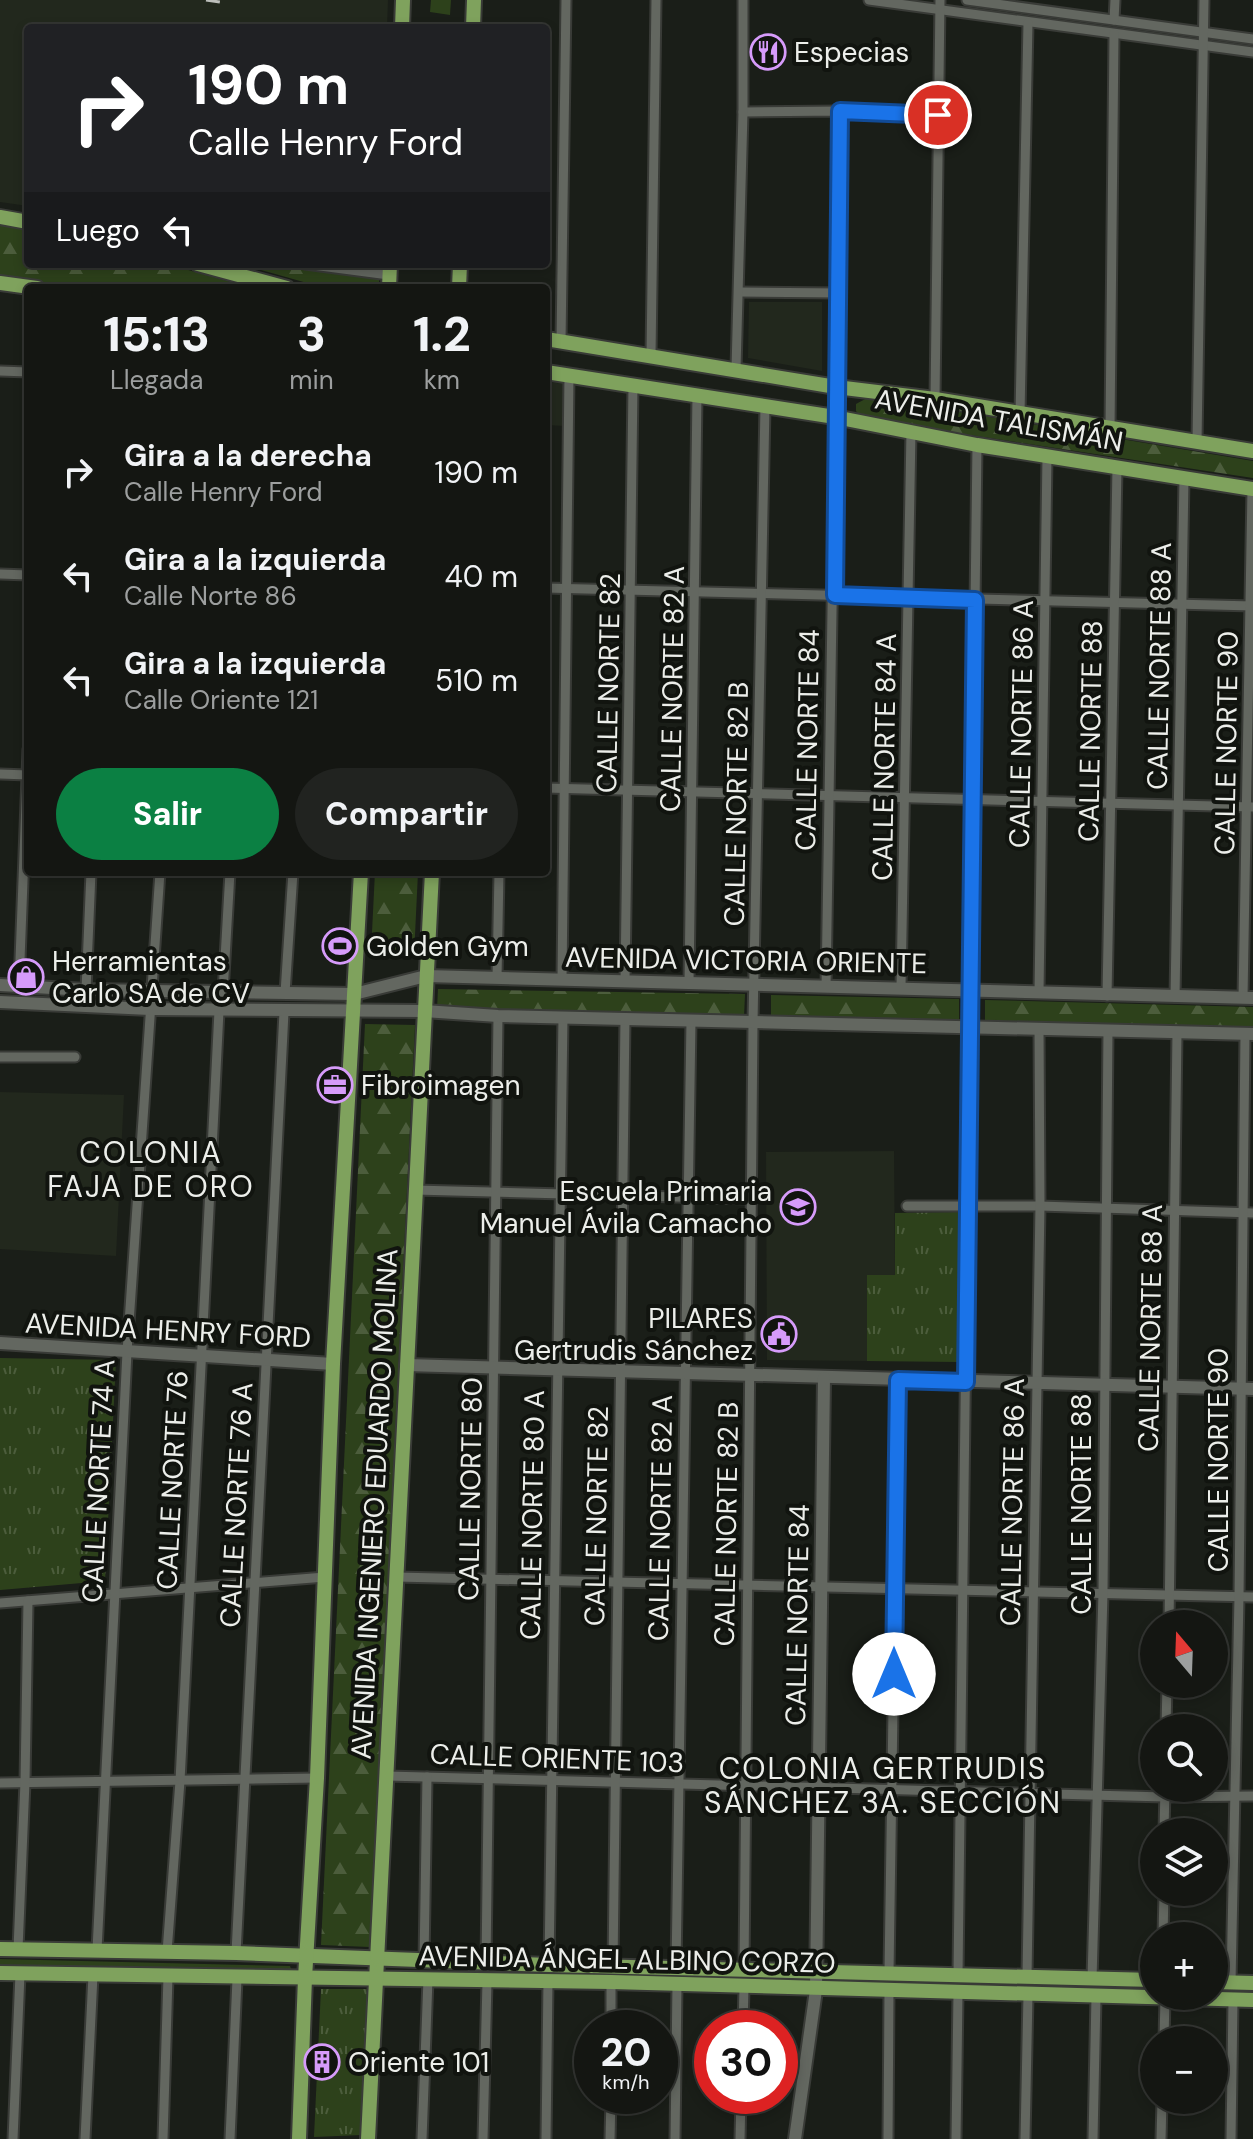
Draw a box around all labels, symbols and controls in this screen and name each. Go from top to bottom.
restaurant icon: Especias [749,33,787,71]
place label: Especias [794,34,909,71]
text: 190 m [188,48,349,121]
icon: right [56,56,160,160]
pin [904,81,972,149]
icon: arrive [916,93,960,137]
text: Calle Henry Ford [188,119,463,166]
icon: left [156,208,200,252]
text: Luego [56,211,140,250]
text: 15:13 [103,303,210,366]
text: 3 [297,303,326,366]
text: 1.2 [413,303,471,366]
text: Llegada [110,363,203,397]
text: min [289,363,334,397]
text: km [424,363,460,397]
street label: AVENIDA TALISMÁN [872,380,1126,461]
text: Gira a la derecha [124,436,372,475]
icon: right [56,450,100,494]
text: 190 m [435,453,518,492]
text: Calle Henry Ford [124,475,323,509]
text: Gira a la izquierda [124,540,386,579]
street label: CALLE NORTE 88 A [1139,542,1180,790]
icon: left [56,554,100,598]
text: 40 m [445,557,518,596]
street label: CALLE NORTE 82 A [652,566,693,812]
street label: CALLE NORTE 82 [588,573,629,793]
text: Calle Norte 86 [124,579,297,613]
street label: CALLE NORTE 86 A [1001,600,1042,848]
street label: CALLE NORTE 88 [1070,620,1111,842]
street label: CALLE NORTE 84 [787,629,828,851]
street label: CALLE NORTE 90 [1206,631,1247,855]
street label: CALLE NORTE 84 A [864,633,905,881]
text: Gira a la izquierda [124,644,386,683]
icon: left [56,658,100,702]
text: 510 m [435,661,518,700]
street label: CALLE NORTE 82 B [716,681,757,927]
text: Calle Oriente 121 [124,683,318,717]
button: Salir [56,768,279,860]
button: Compartir [295,768,518,860]
sports icon: Golden Gym [321,927,359,965]
place label: Golden Gym [366,928,529,965]
street label: AVENIDA VICTORIA ORIENTE [565,939,927,982]
place label: Herramientas Carlo SA de CV [52,943,250,1012]
shop icon: Herramientas Carlo SA de CV [7,958,45,996]
office icon: Fibroimagen [316,1066,354,1104]
place label: Fibroimagen [361,1067,521,1104]
district label: COLONIA FAJA DE ORO [47,1133,255,1206]
place label: Escuela Primaria Manuel Ávila Camacho [480,1173,772,1242]
school or university icon: Escuela Primaria Manuel Ávila Camacho [779,1188,817,1226]
street label: CALLE NORTE 88 A [1130,1204,1171,1452]
street label: AVENIDA INGENIERO EDUARDO MOLINA [343,1248,406,1760]
place label: PILARES Gertrudis Sánchez [514,1300,753,1369]
street label: AVENIDA HENRY FORD [24,1305,312,1356]
public building icon: PILARES Gertrudis Sánchez [760,1315,798,1353]
street label: CALLE NORTE 90 [1200,1348,1237,1572]
street label: CALLE NORTE 74 A [74,1358,123,1604]
street label: CALLE NORTE 76 [148,1369,197,1591]
street label: CALLE NORTE 80 [450,1377,491,1601]
street label: CALLE NORTE 86 A [992,1378,1033,1626]
street label: CALLE NORTE 76 A [212,1381,261,1629]
street label: CALLE NORTE 80 A [512,1390,553,1640]
street label: CALLE NORTE 88 [1063,1393,1100,1615]
street label: CALLE NORTE 82 A [640,1395,681,1641]
street label: CALLE NORTE 82 B [706,1401,747,1647]
street label: CALLE NORTE 82 [576,1406,617,1626]
street label: CALLE NORTE 84 [777,1504,818,1726]
north arrow [1140,1610,1228,1698]
map controls [1140,1610,1228,2114]
position arrow [852,1632,936,1716]
button: search [1140,1714,1228,1802]
street label: CALLE ORIENTE 103 [429,1736,685,1781]
district label: COLONIA GERTRUDIS SÁNCHEZ 3A. SECCIÓN [704,1749,1062,1822]
button: layers [1140,1818,1228,1906]
button: + [1140,1922,1228,2010]
street label: AVENIDA ÁNGEL ALBINO CORZO [418,1937,836,1982]
speed limit sign: 30 [694,2010,798,2114]
text: 20 [600,2026,652,2078]
button: − [1140,2026,1228,2114]
building icon: Oriente 101 [303,2043,341,2081]
place label: Oriente 101 [348,2044,489,2081]
text: km/h [602,2069,650,2095]

